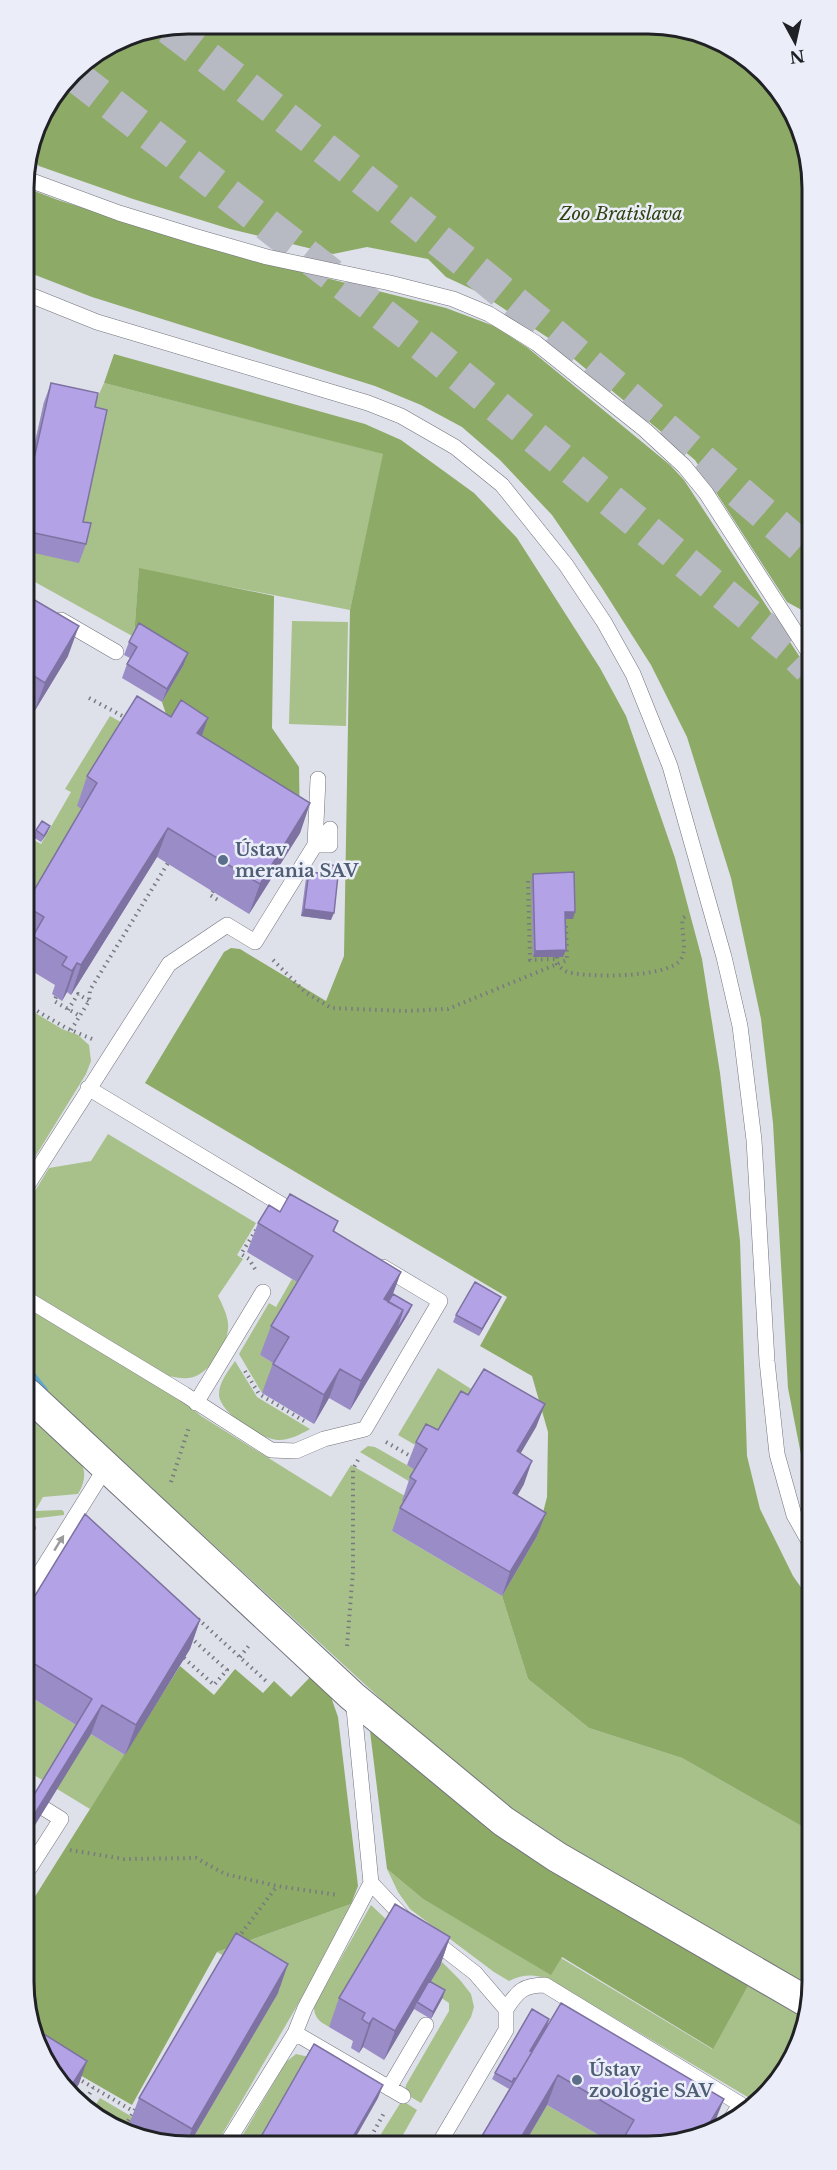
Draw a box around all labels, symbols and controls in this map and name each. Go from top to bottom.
north arrow [765,12,825,72]
text: N [788,46,806,68]
park label: Zoo Bratislava [559,203,682,225]
place label: Ústav merania SAV [235,838,359,882]
marker: Ústav merania SAV [216,853,230,867]
one-way arrow [53,1534,64,1551]
place label: Ústav zoológie SAV [589,2058,714,2102]
marker: Ústav zoológie SAV [570,2073,584,2087]

